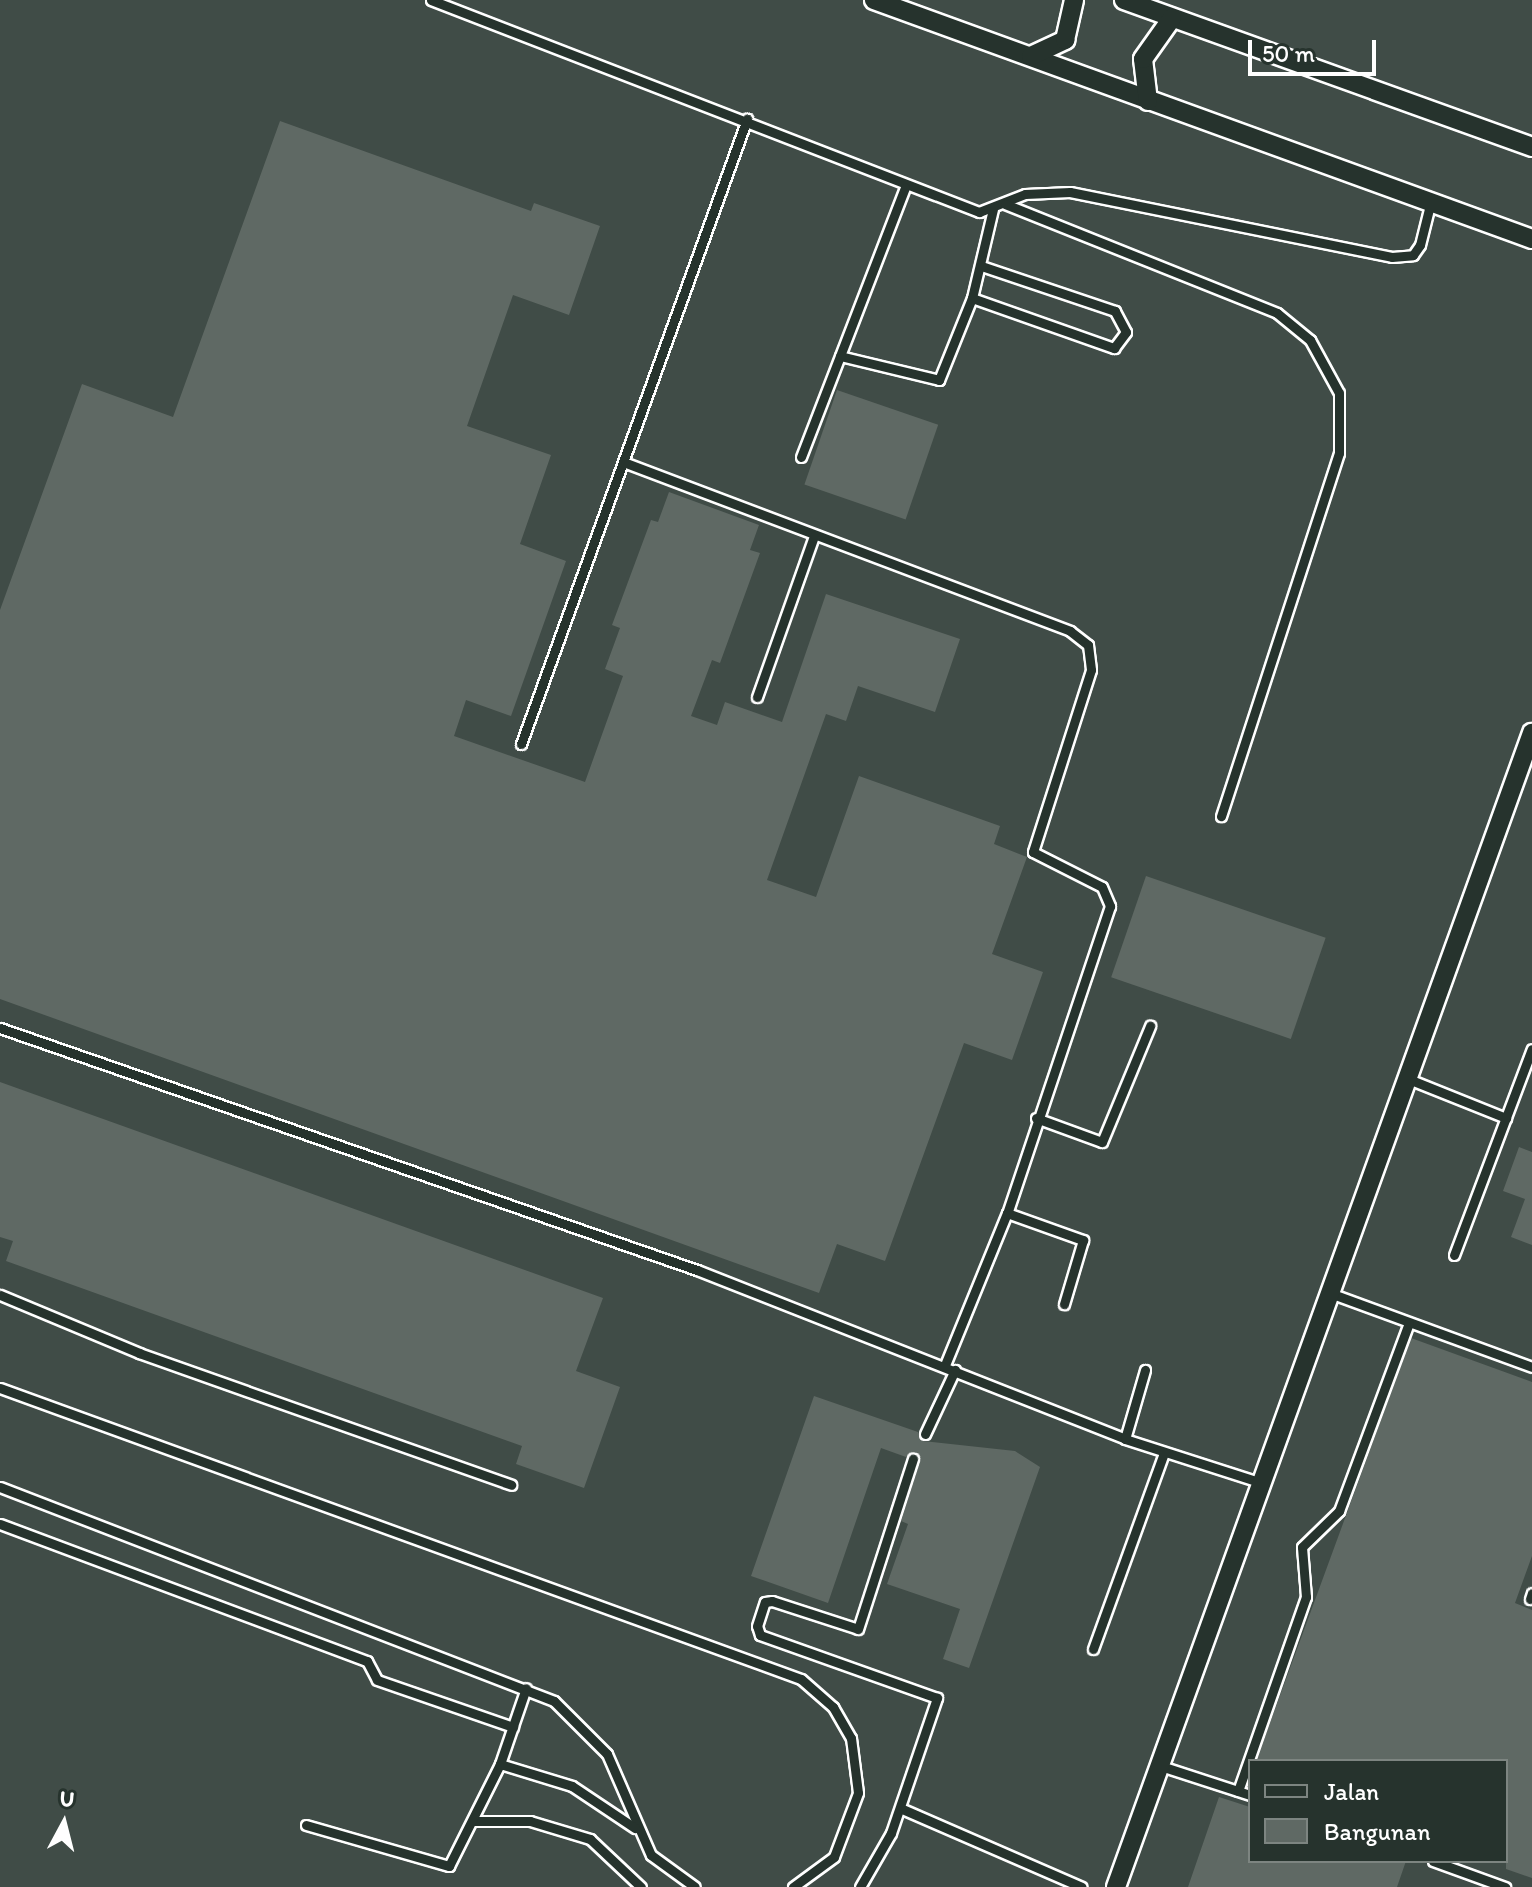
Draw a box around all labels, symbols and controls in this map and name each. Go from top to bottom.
scale bar [1252,24,1380,74]
text: 50 m [1262,39,1315,68]
legend [1248,1759,1508,1863]
text: Jalan [1324,1777,1379,1806]
north arrow [24,1783,104,1863]
text: U [58,1784,76,1813]
text: Bangunan [1324,1817,1431,1846]

